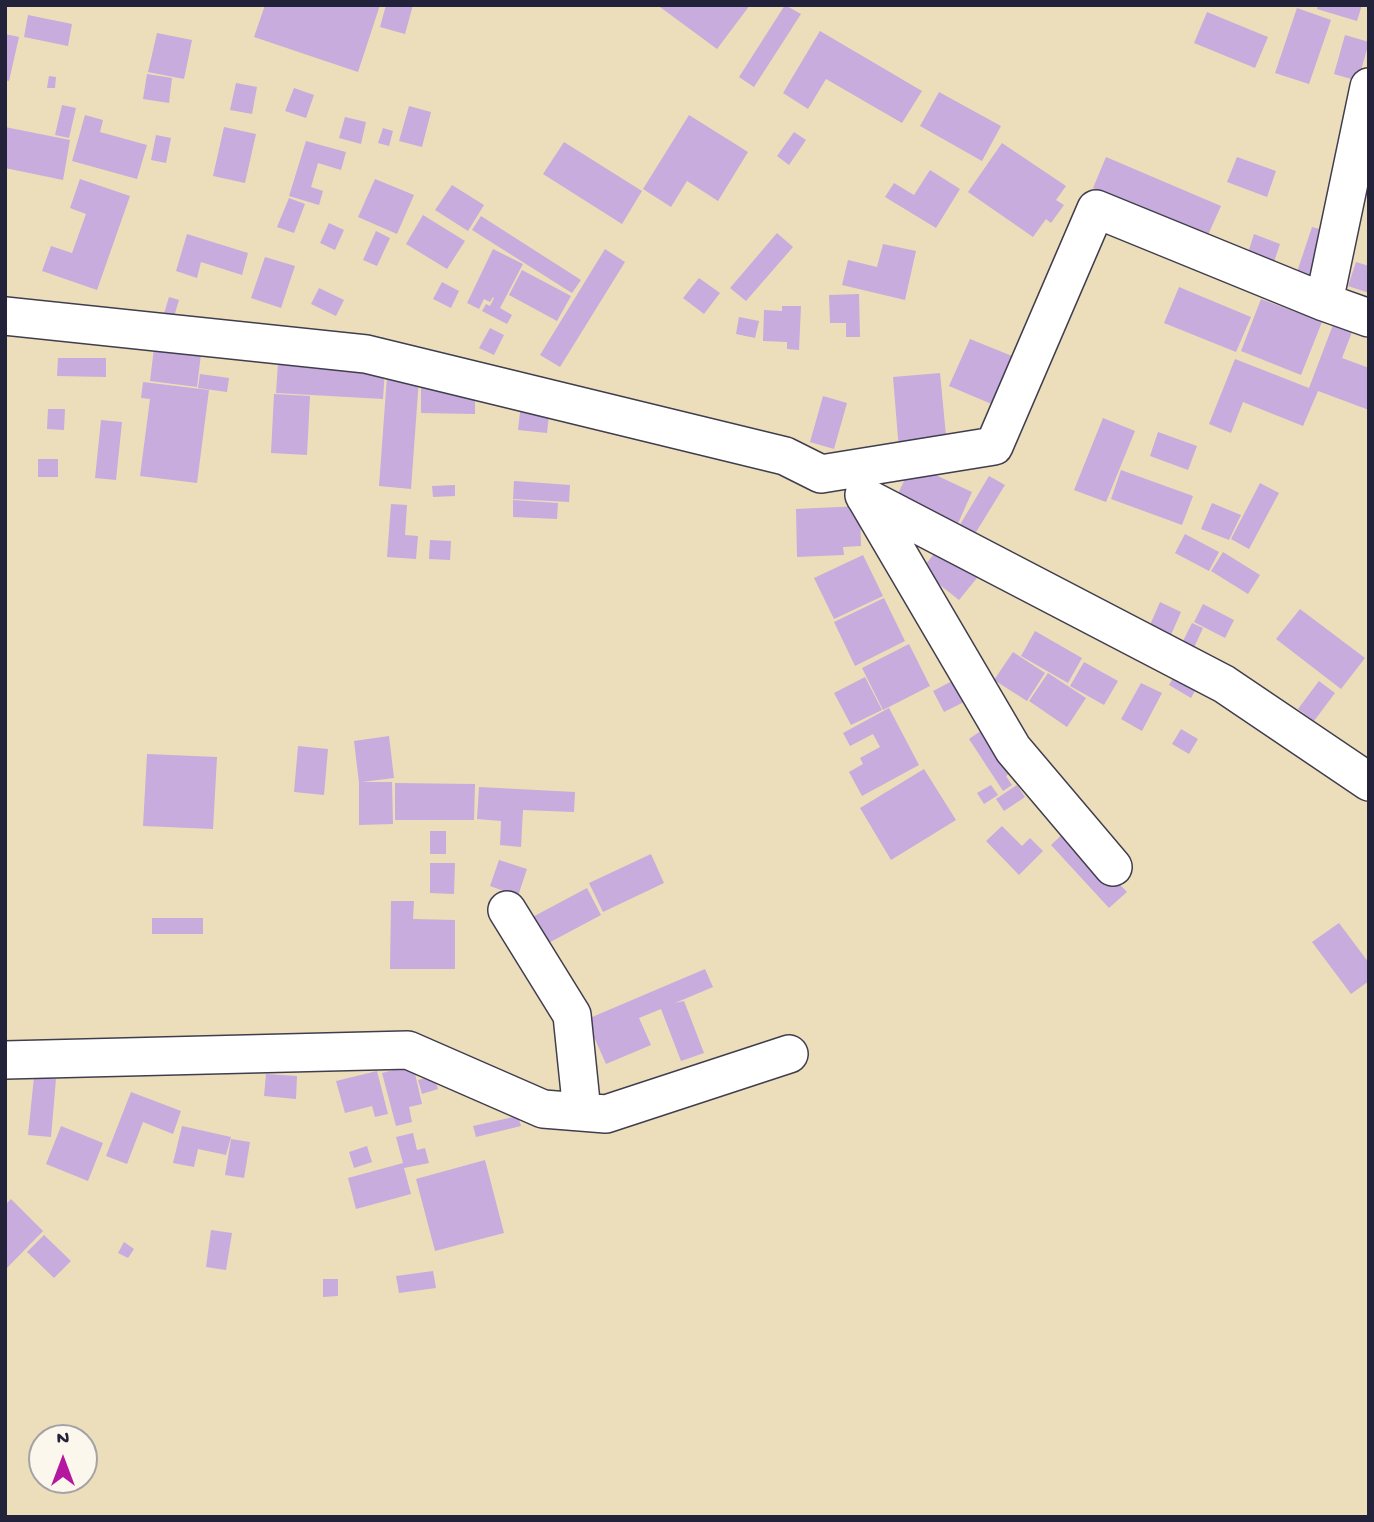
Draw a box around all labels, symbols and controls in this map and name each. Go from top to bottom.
north arrow [28,1424,98,1494]
text: N [57,1428,69,1451]

